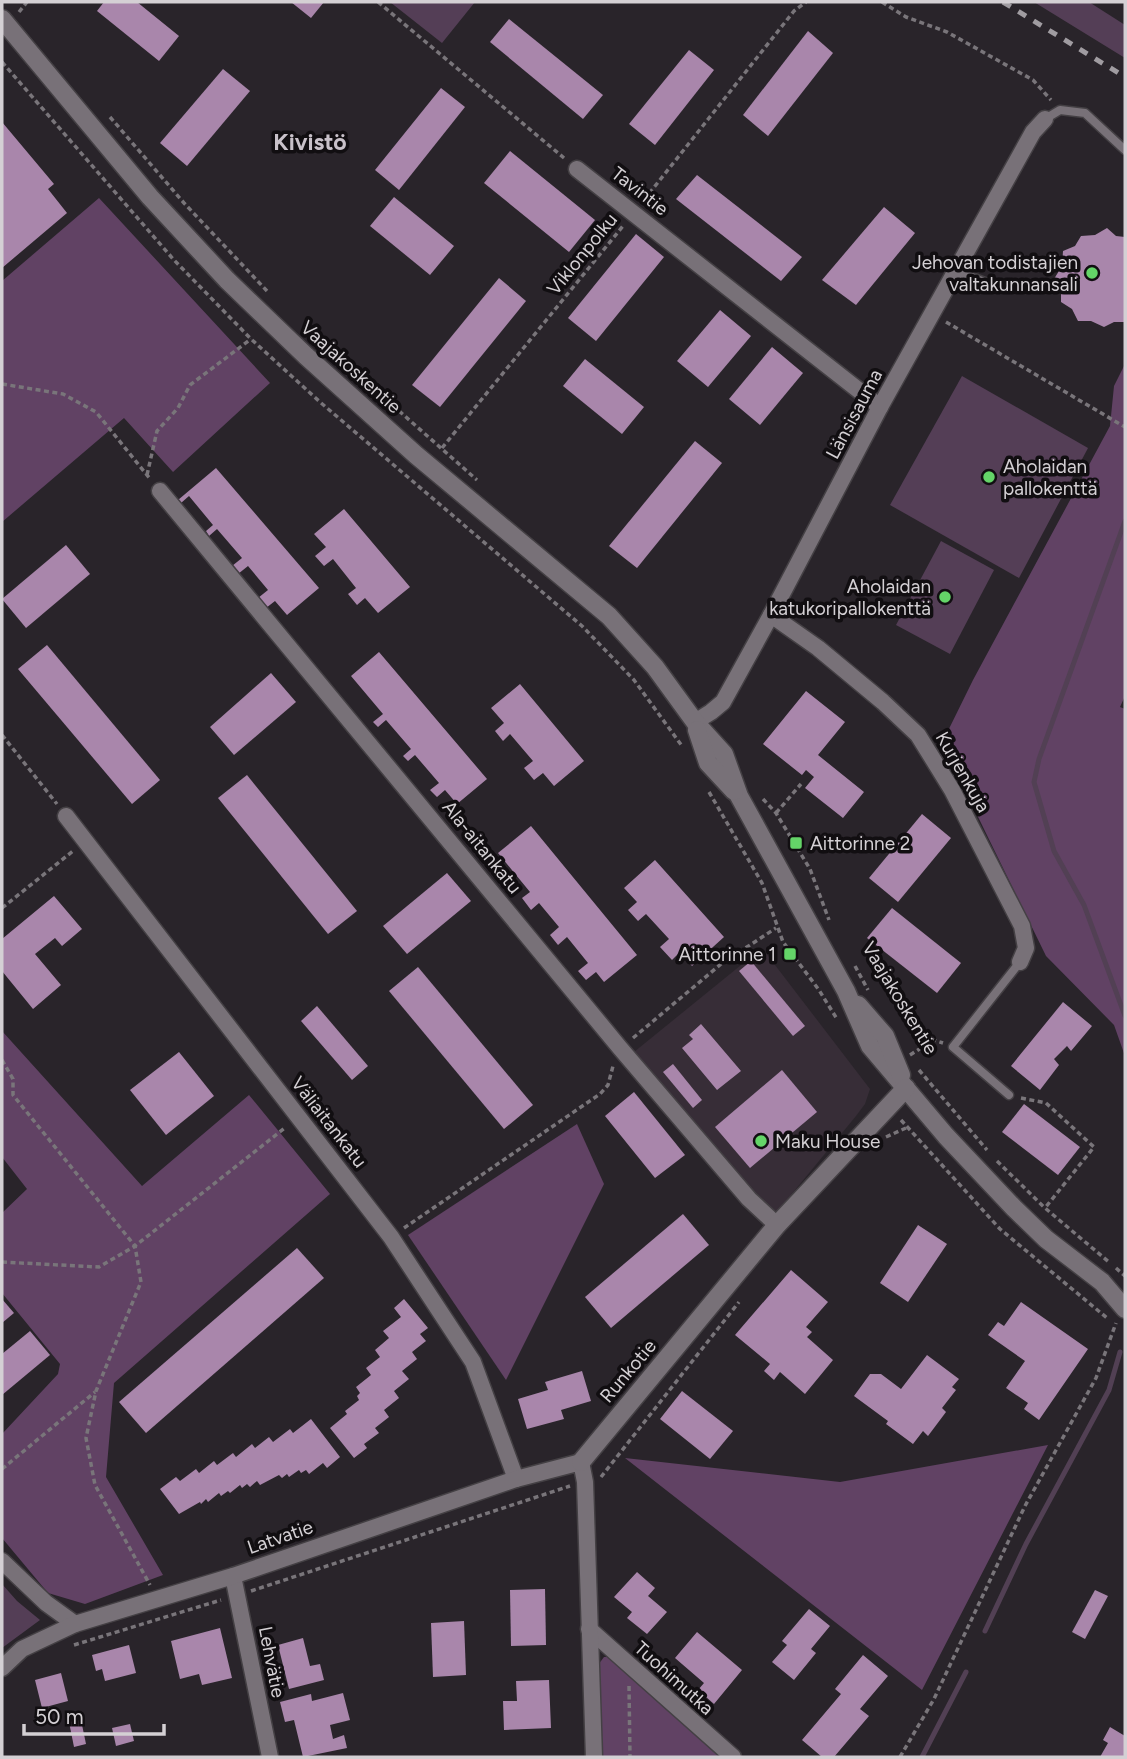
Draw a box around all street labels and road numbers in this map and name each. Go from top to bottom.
street label: Tavintie [607,162,673,220]
street label: Viklonpolku [542,208,622,300]
street label: Vaajakoskentie [296,316,406,418]
street label: Länsisauma [821,365,887,463]
street label: Kurjenkuja [931,728,995,816]
street label: Ala-aitankatu [438,796,526,898]
street label: Vaajakoskentie [857,937,943,1059]
street label: Väliaitankatu [286,1072,372,1172]
street label: Runkotie [595,1335,661,1407]
street label: Latvatie [244,1515,316,1559]
street label: Lehvätie [254,1624,290,1700]
street label: Tuohimutka [630,1636,718,1720]

